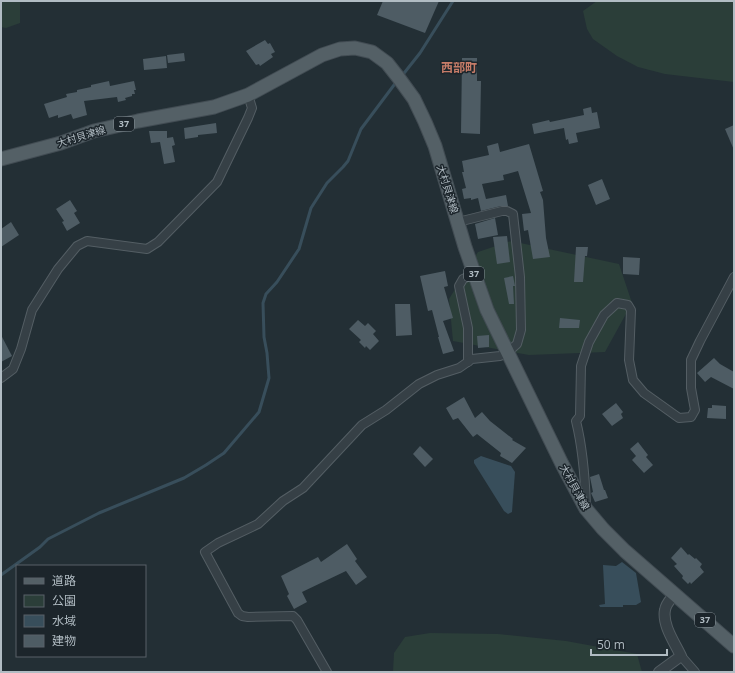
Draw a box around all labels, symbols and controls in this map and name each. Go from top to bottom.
district label: 西部町 [441,59,477,76]
road number: 37 [114,117,134,131]
street label: 大村貝津線 [55,122,107,150]
street label: 大村貝津線 [434,163,462,215]
road number: 37 [464,267,484,281]
street label: 大村貝津線 [557,462,593,512]
legend [16,565,146,657]
text: 道路 [52,572,76,589]
text: 公園 [52,592,76,609]
text: 水域 [52,612,76,629]
road number: 37 [695,613,715,627]
scale bar [591,631,667,657]
text: 建物 [52,632,76,649]
text: 50 m [597,636,625,653]

